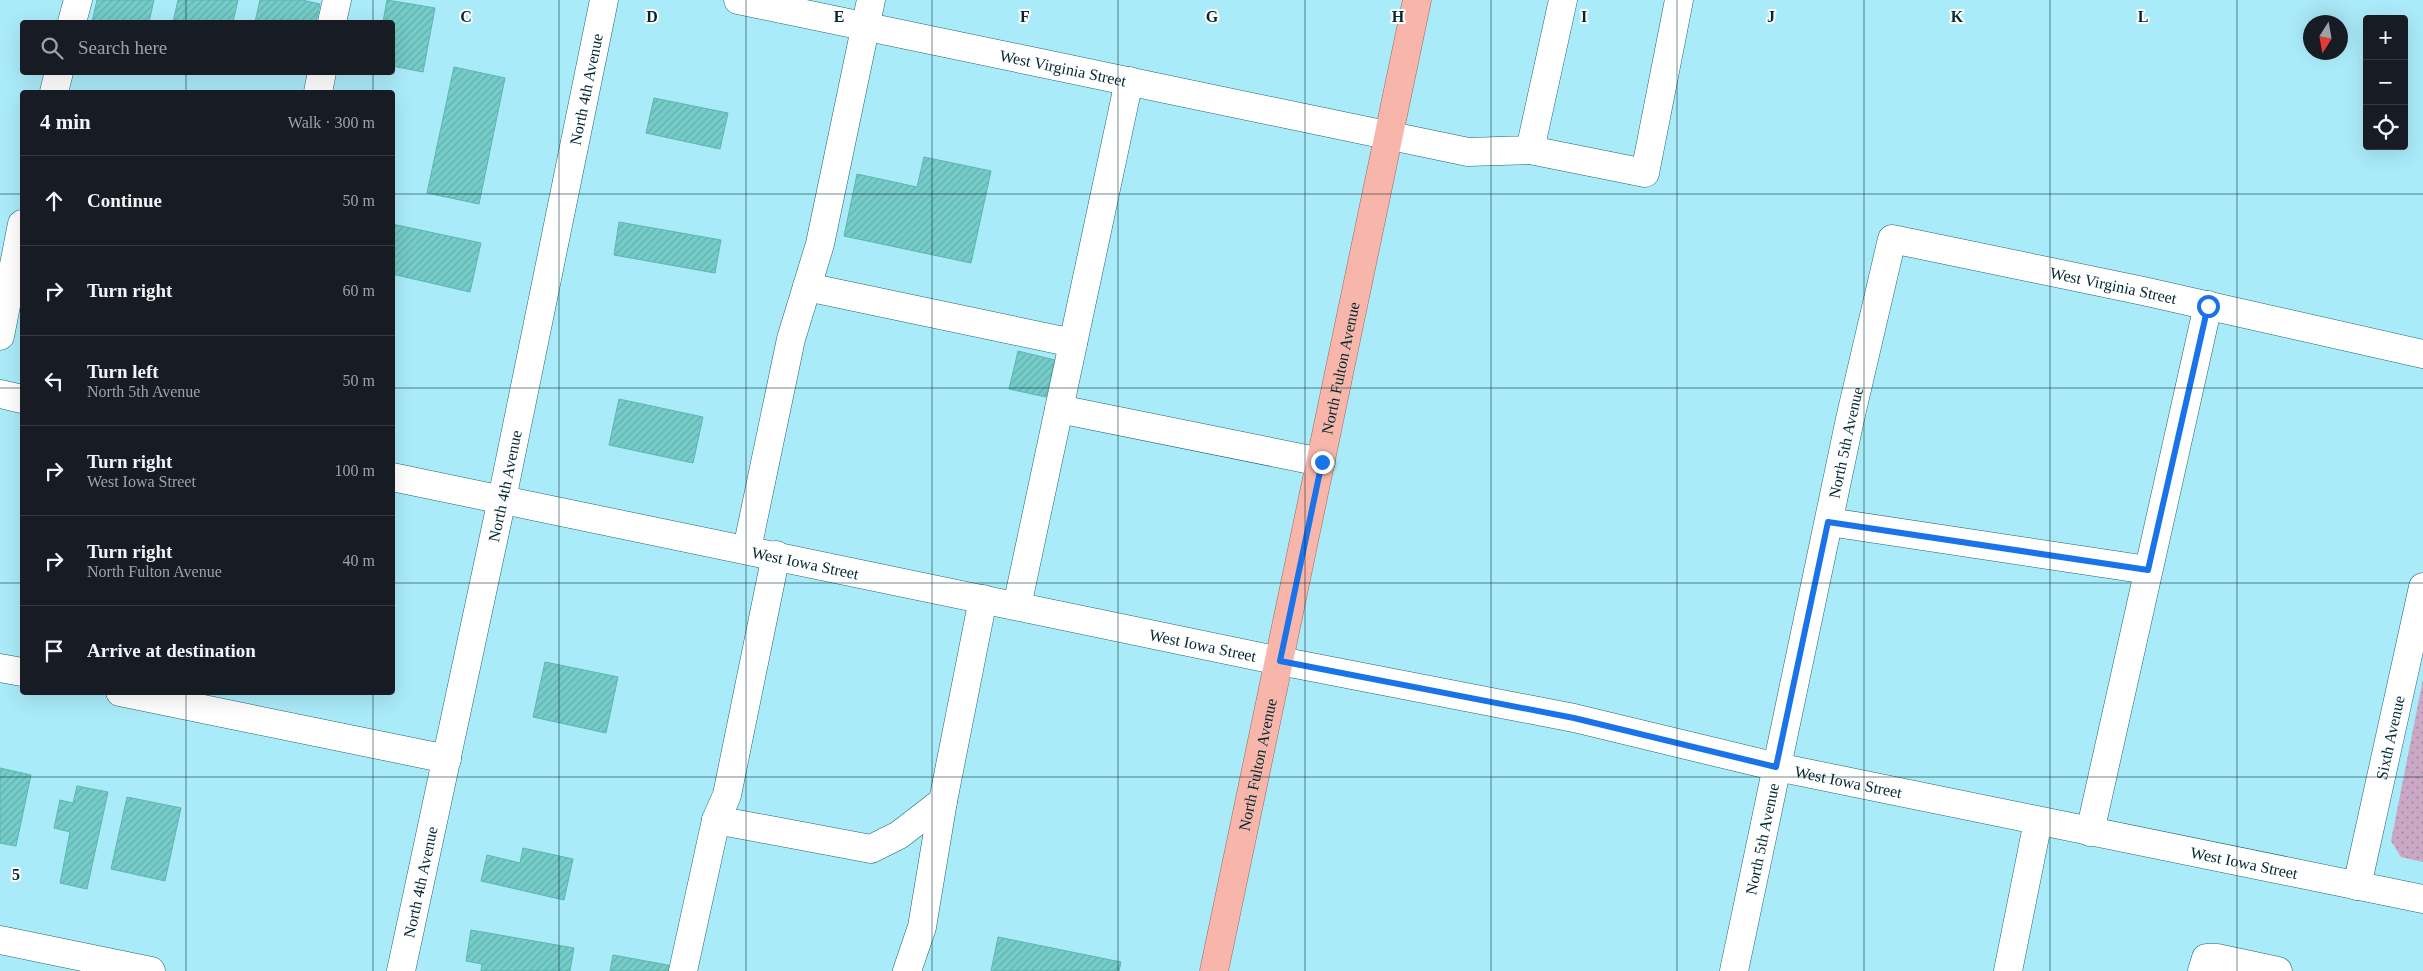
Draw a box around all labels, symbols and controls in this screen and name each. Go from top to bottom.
text: C [460,8,472,25]
text: D [646,8,658,25]
text: E [834,8,844,25]
text: F [1020,8,1030,25]
text: G [1206,8,1219,25]
text: H [1392,8,1405,25]
text: I [1581,8,1587,25]
text: J [1767,8,1775,25]
text: K [1951,8,1964,25]
text: L [2138,8,2148,25]
north arrow [2303,15,2348,60]
map controls [2363,15,2408,150]
button: + [2363,15,2408,60]
search box [20,20,395,75]
street label: North 4th Avenue [566,32,605,146]
icon: search [38,34,66,62]
text: Search here [78,37,167,58]
street label: West Virginia Street [998,46,1128,89]
button: − [2363,60,2408,105]
button: locate [2363,105,2408,150]
text: 4 min [40,110,91,134]
text: Walk · 300 m [288,114,375,131]
icon: ahead [40,187,68,215]
text: Continue [87,190,162,211]
text: 50 m [343,192,375,209]
street label: West Virginia Street [2049,263,2179,307]
icon: right [40,277,68,305]
text: Turn right [87,280,172,301]
text: 60 m [343,282,375,299]
route start [2197,295,2220,318]
street label: North Fulton Avenue [1318,300,1362,436]
text: Turn left [87,361,159,382]
icon: left [40,367,68,395]
text: 50 m [343,372,375,389]
text: North 5th Avenue [87,383,200,400]
street label: North 5th Avenue [1825,385,1866,500]
street label: North 4th Avenue [485,429,524,543]
text: Turn right [87,451,172,472]
route end [1311,451,1334,474]
icon: right [40,457,68,485]
text: 100 m [335,462,375,479]
text: West Iowa Street [87,473,196,490]
text: Turn right [87,541,172,562]
street label: West Iowa Street [750,543,861,582]
icon: right [40,547,68,575]
text: 40 m [343,552,375,569]
text: North Fulton Avenue [87,563,222,580]
street label: West Iowa Street [1148,626,1258,664]
icon: arrive [40,637,68,665]
text: Arrive at destination [87,640,256,661]
street label: Sixth Avenue [2372,694,2407,781]
street label: North Fulton Avenue [1235,697,1279,832]
street label: West Iowa Street [1793,762,1904,801]
street label: North 5th Avenue [1742,782,1782,896]
street label: North 4th Avenue [400,825,440,939]
street label: West Iowa Street [2189,843,2300,882]
text: 5 [12,866,20,883]

